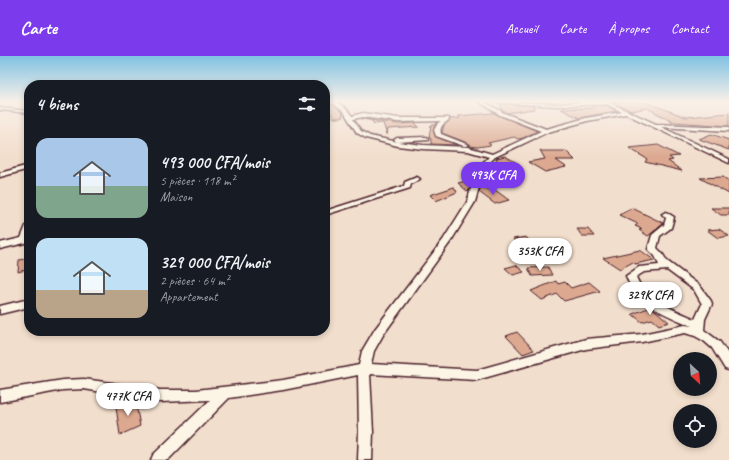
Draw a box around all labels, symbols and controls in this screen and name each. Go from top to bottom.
text: Carte [20,16,57,40]
text: Accueil [506,20,537,37]
text: Carte [559,20,586,37]
text: À propos [608,20,649,37]
text: Contact [671,20,709,37]
icon: filters [296,93,318,115]
text: 4 biens [36,94,78,115]
text: 493 000 CFA/mois [160,152,270,173]
icon: home [68,154,116,202]
pin: 493K CFA [452,162,534,196]
text: 493K CFA [470,167,516,183]
text: 5 pièces · 118 m² [160,173,235,189]
text: Maison [160,189,192,205]
pin: 353K CFA [499,238,581,272]
text: 353K CFA [517,243,563,259]
text: 329 000 CFA/mois [160,252,270,273]
icon: home [68,254,116,302]
text: 2 pièces · 64 m² [160,273,229,289]
pin: 329K CFA [609,282,691,316]
text: 329K CFA [627,287,673,303]
text: Appartement [160,289,218,305]
north arrow [673,352,717,396]
map controls [673,352,717,448]
pin: 477K CFA [87,383,169,417]
text: 477K CFA [105,388,151,404]
button: locate [673,404,717,448]

